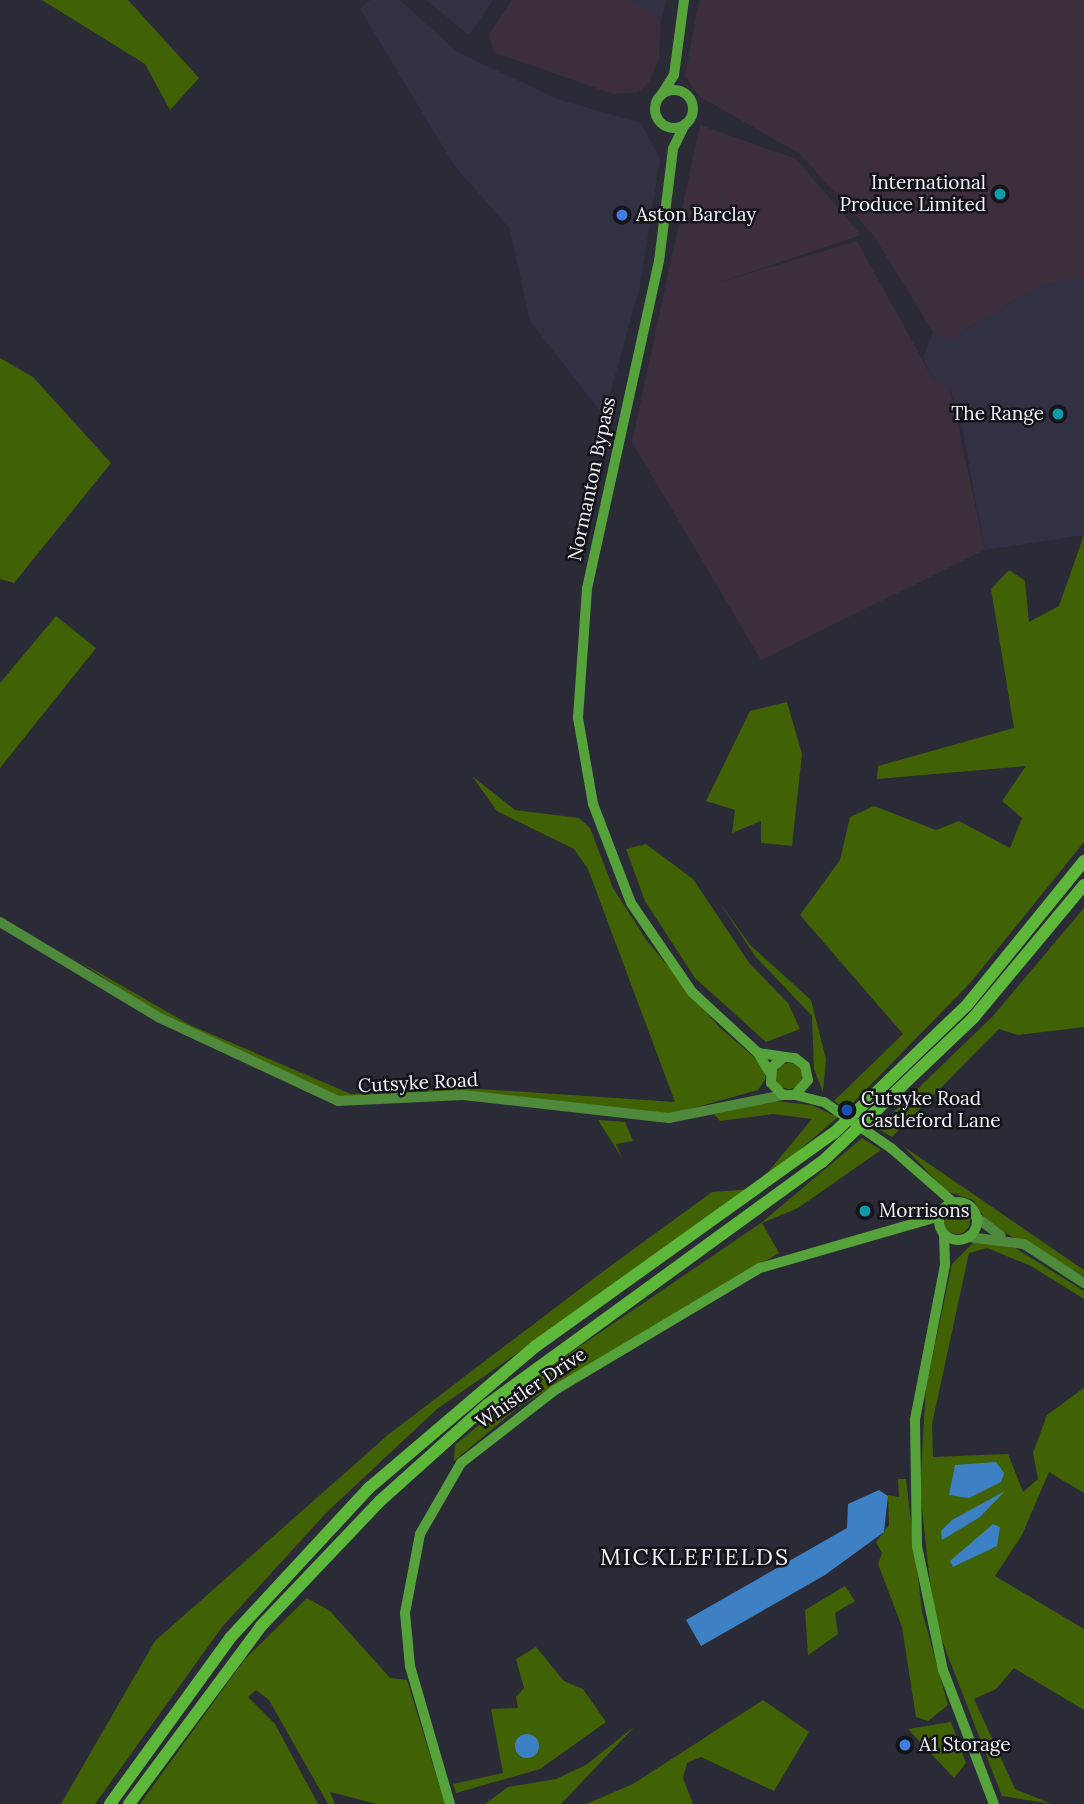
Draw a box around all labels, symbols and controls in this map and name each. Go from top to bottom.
place label: International Produce Limited [839,172,986,216]
marker: International Produce Limited [992,186,1008,202]
place label: Aston Barclay [636,204,756,226]
marker: Aston Barclay [614,207,630,223]
street label: Normanton Bypass [563,395,621,563]
place label: The Range [951,403,1044,425]
marker: The Range [1050,406,1066,422]
street label: Cutsyke Road [357,1068,479,1098]
place label: Cutsyke Road Castleford Lane [861,1088,1001,1132]
marker: Cutsyke Road Castleford Lane [839,1102,855,1118]
place label: Morrisons [879,1200,969,1222]
marker: Morrisons [857,1203,873,1219]
street label: Whistler Drive [471,1343,591,1433]
district label: MICKLEFIELDS [601,1543,789,1571]
place label: A1 Storage [919,1734,1011,1756]
marker: A1 Storage [897,1737,913,1753]

